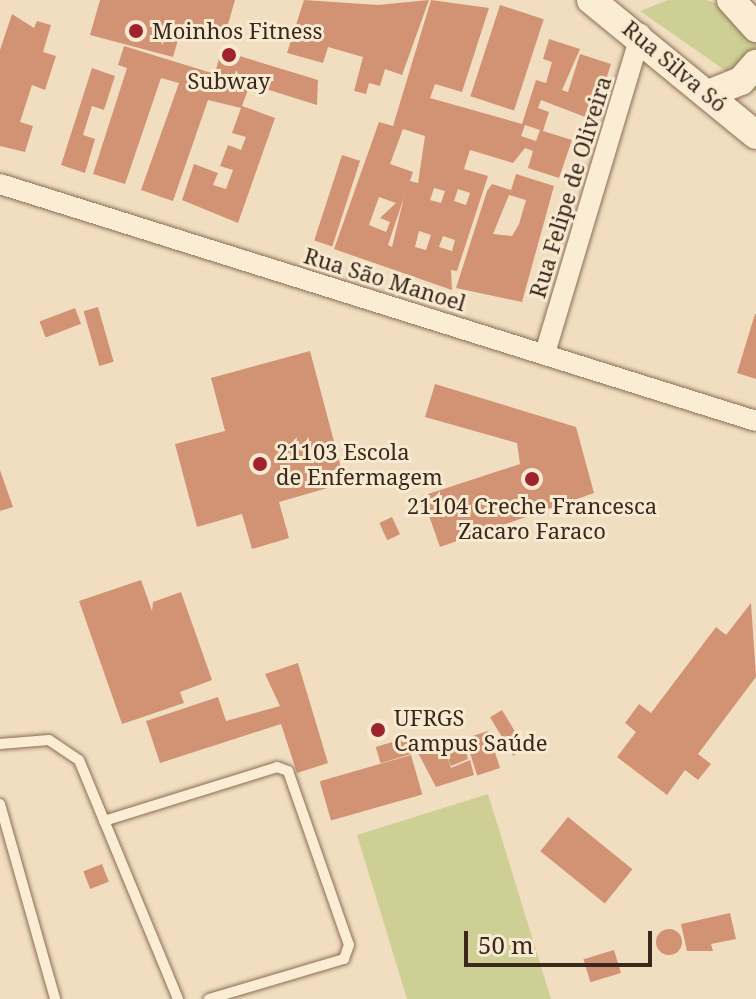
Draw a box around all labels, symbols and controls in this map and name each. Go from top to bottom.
street label: Rua Silva Só [618,15,732,117]
place label: Moinhos Fitness [152,18,322,44]
marker: Moinhos Fitness [127,22,145,40]
marker: Subway [220,46,238,64]
place label: Subway [188,68,270,94]
street label: Rua Felipe de Oliveira [524,73,616,301]
street label: Rua São Manoel [301,242,469,316]
place label: 21103 Escola de Enfermagem [276,438,443,490]
marker: 21103 Escola de Enfermagem [251,455,269,473]
marker: 21104 Creche Francesca Zacaro Faraco [523,470,541,488]
place label: 21104 Creche Francesca Zacaro Faraco [407,492,657,544]
place label: UFRGS Campus Saúde [394,704,547,756]
marker: UFRGS Campus Saúde [369,721,387,739]
scale bar [468,915,656,965]
text: 50 m [478,928,534,961]

